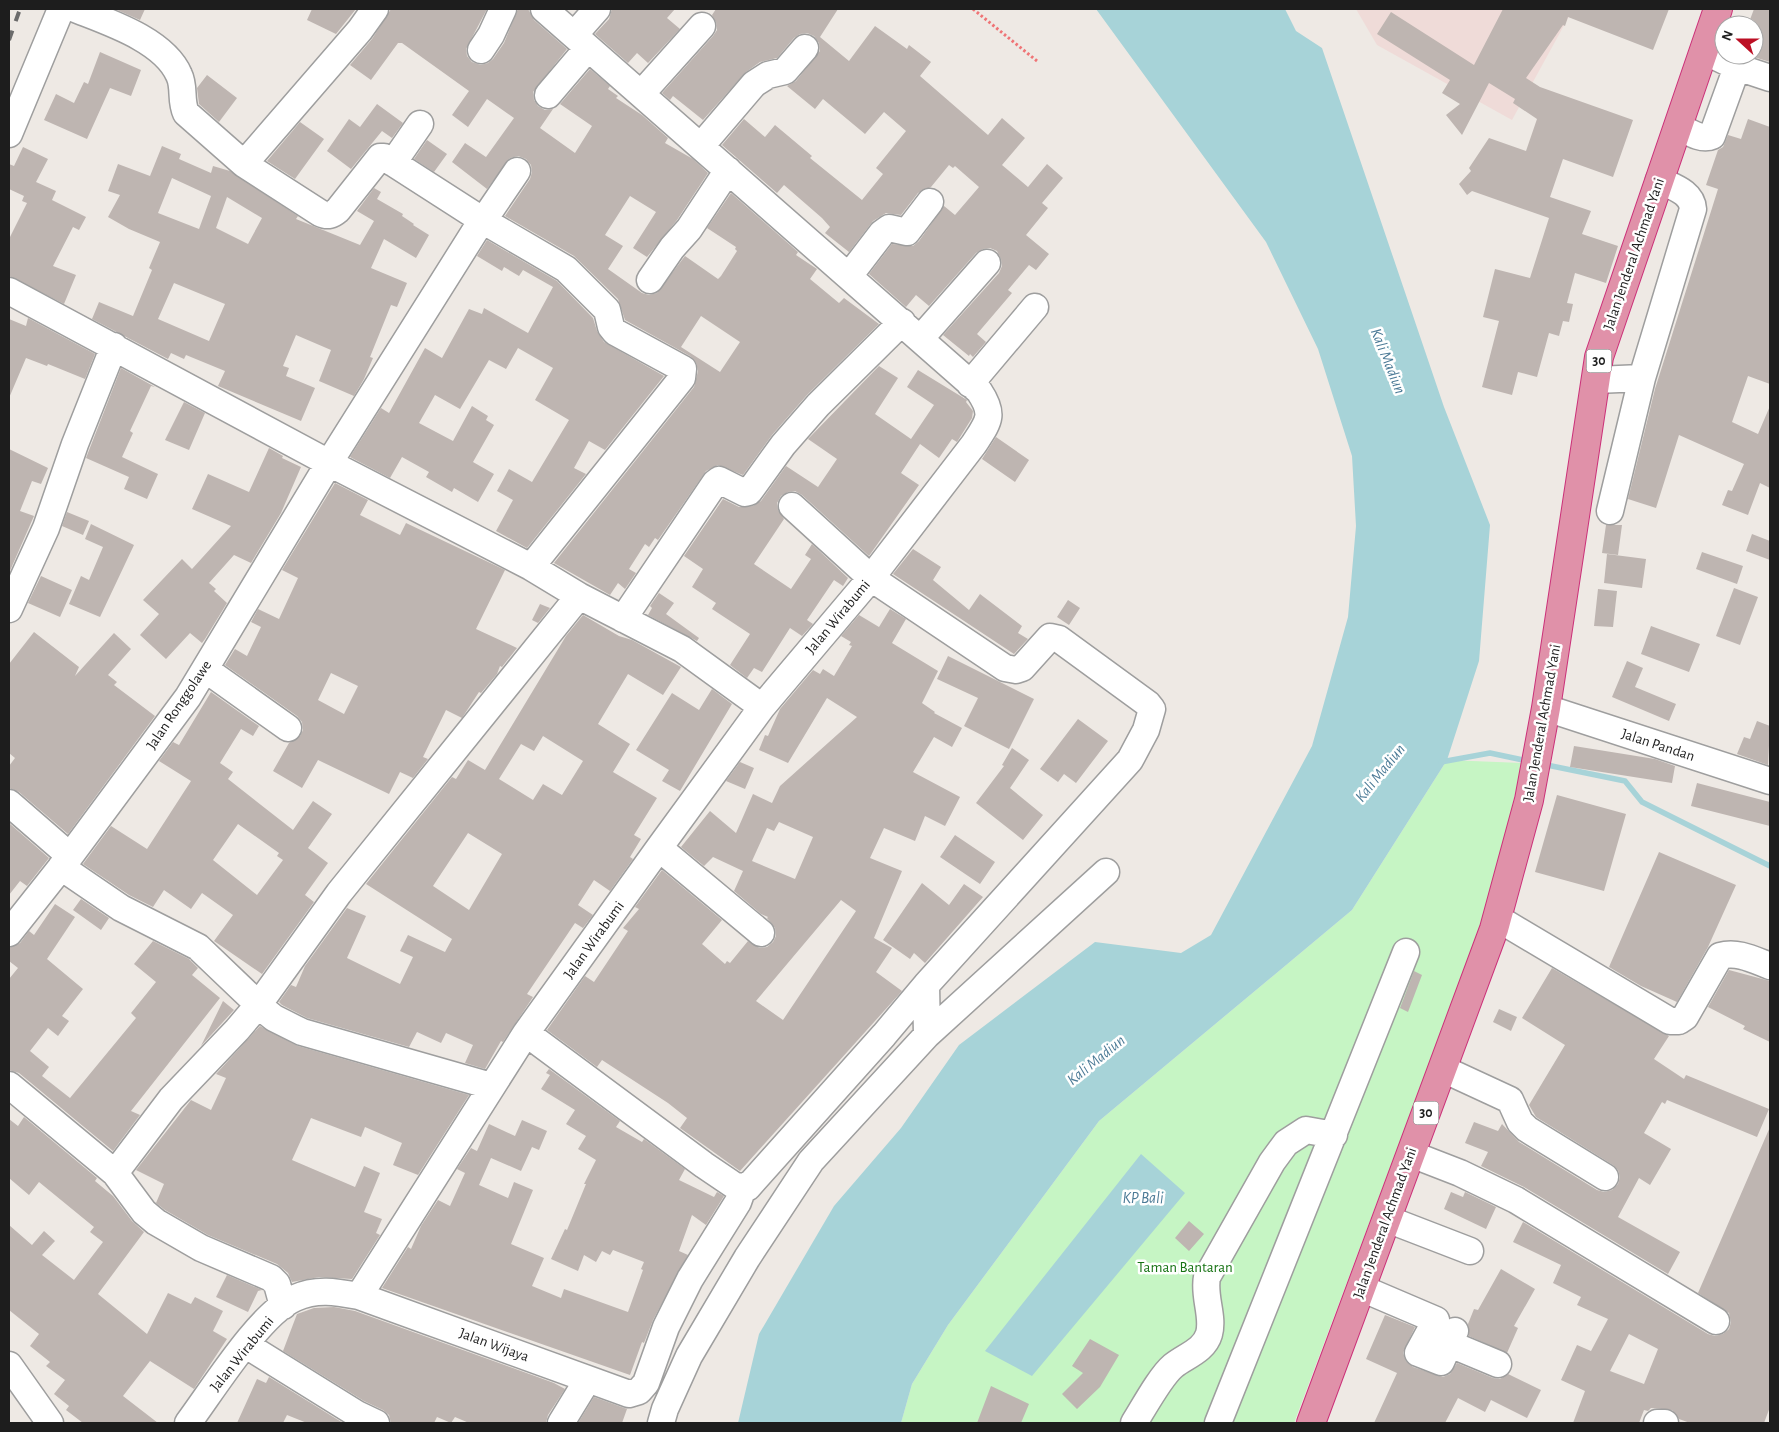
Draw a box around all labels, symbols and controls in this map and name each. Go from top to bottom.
north arrow [1714,15,1764,65]
text: N [1720,29,1736,43]
street label: Jalan Jenderal Achmad Yani [1601,176,1667,332]
water label: Kali Madiun [1368,326,1408,396]
road number: 30 [1586,350,1612,372]
street label: Jalan Wirabumi [803,577,873,657]
street label: Jalan Jenderal Achmad Yani [1521,643,1563,803]
street label: Jalan Ronggolawe [144,658,214,752]
street label: Jalan Pandan [1619,726,1697,764]
water label: Kali Madiun [1352,741,1408,805]
street label: Jalan Wirabumi [561,899,627,981]
water label: Kali Madiun [1064,1032,1128,1088]
road number: 30 [1414,1102,1438,1124]
street label: Jalan Jenderal Achmad Yani [1351,1145,1419,1301]
water label: KP Bali [1122,1190,1164,1206]
park label: Taman Bantaran [1137,1260,1233,1275]
street label: Jalan Wirabumi [207,1314,277,1394]
street label: Jalan Wijaya [457,1326,531,1365]

